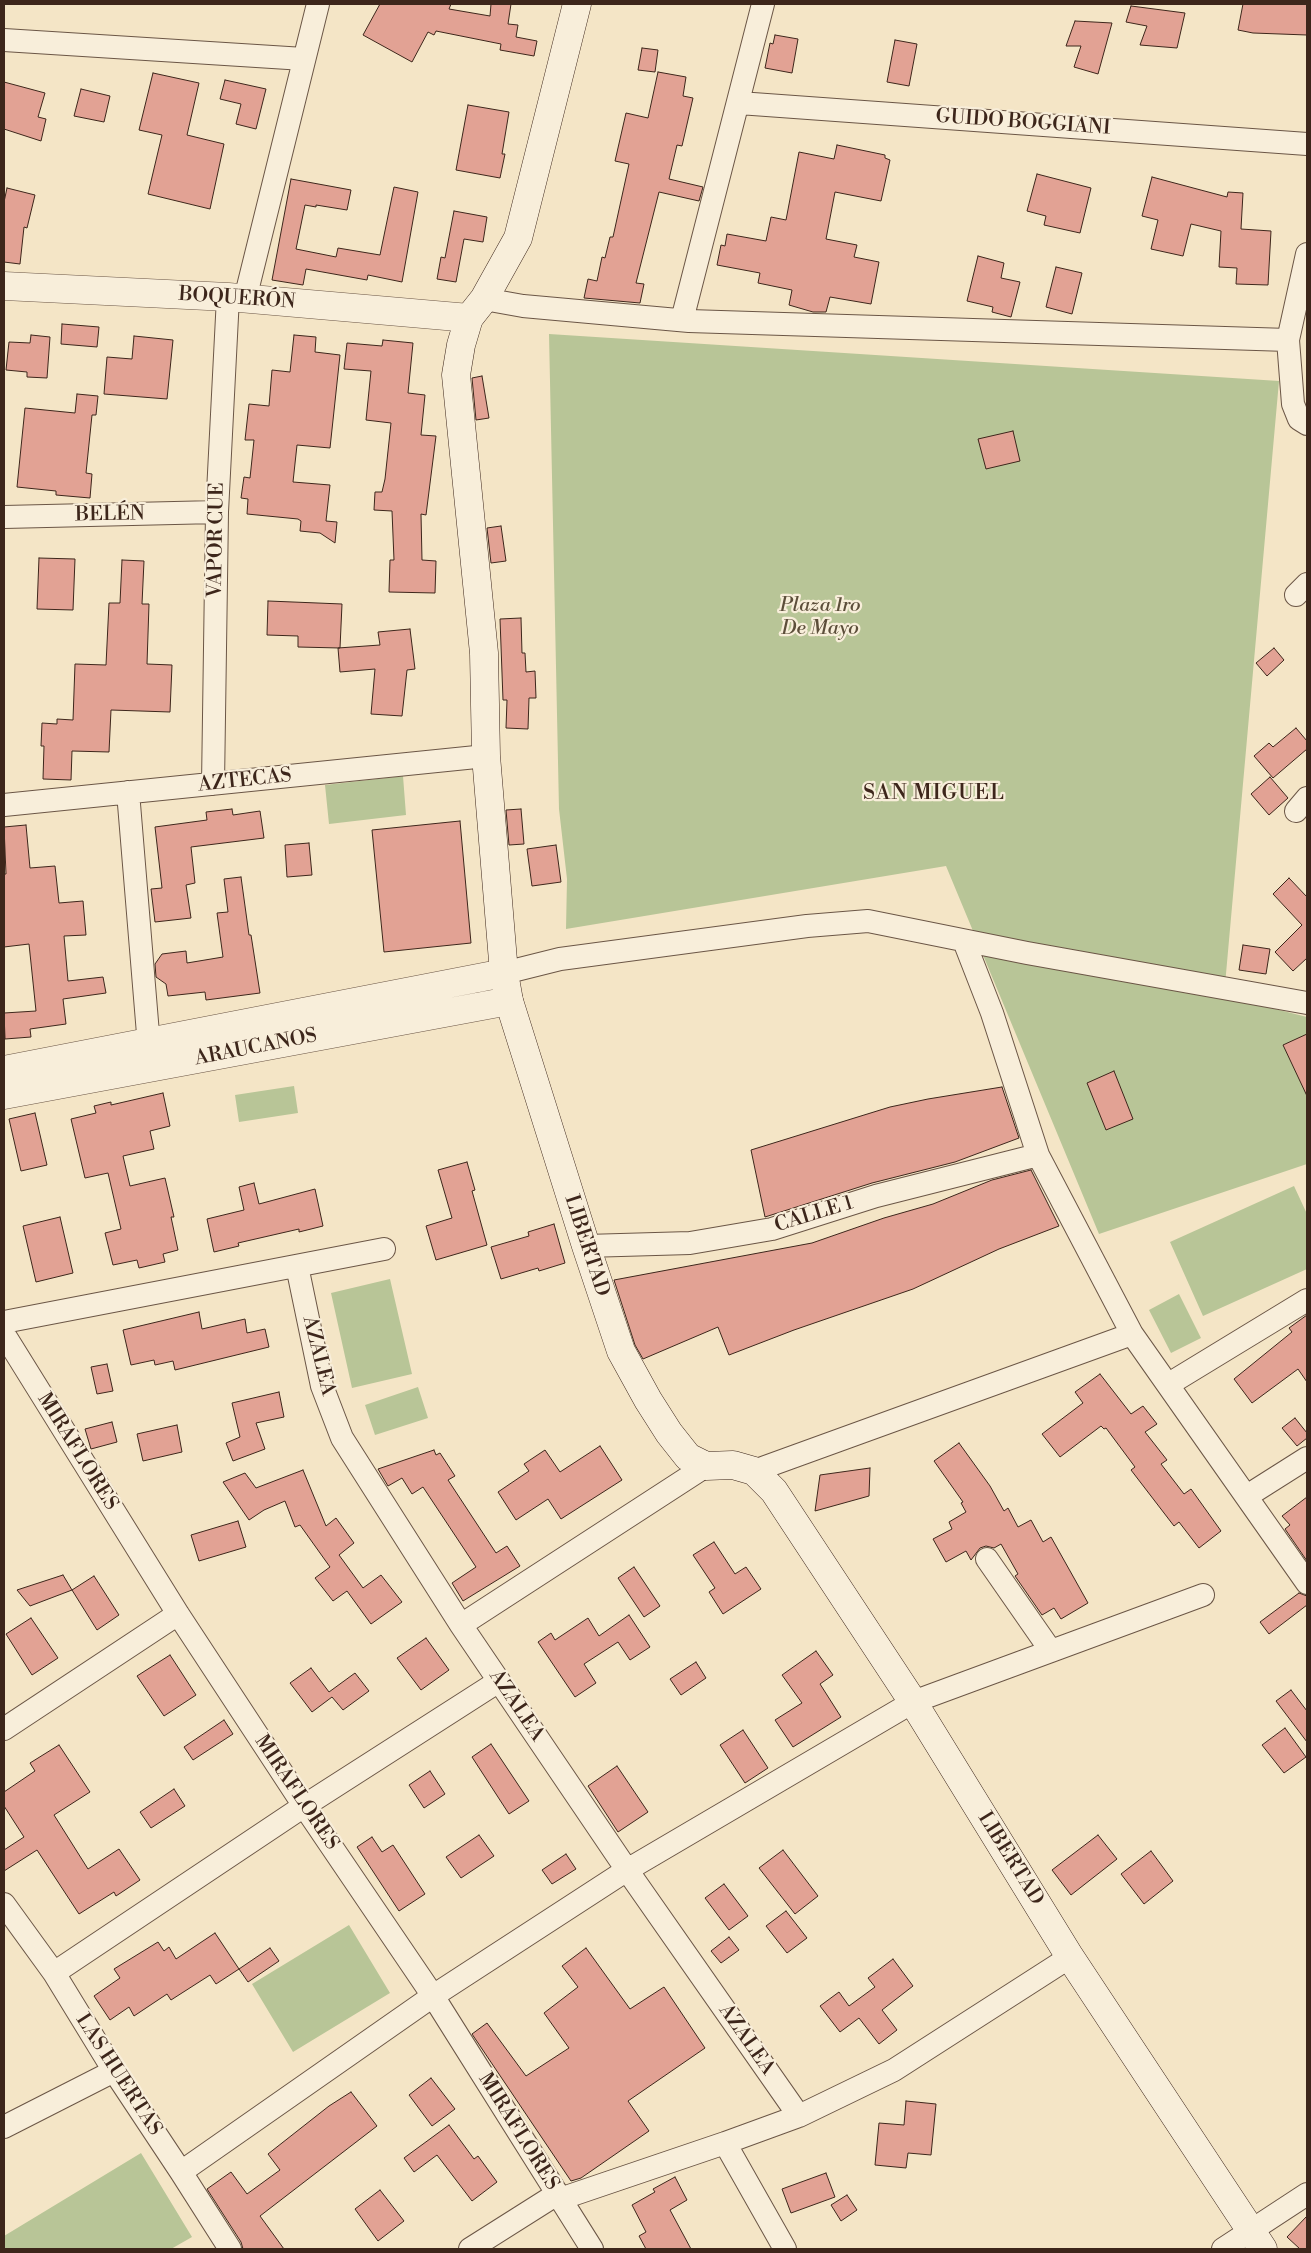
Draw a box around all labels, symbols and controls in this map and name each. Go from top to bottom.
street label: GUIDO BOGGIANI [935,105,1111,141]
street label: BOQUERÓN [178,283,296,315]
street label: VAPOR CUE [204,482,230,598]
street label: BELÉN [75,502,145,528]
park label: Plaza 1ro De Mayo [780,594,860,641]
street label: AZTECAS [197,764,293,798]
district label: SAN MIGUEL [862,781,1006,807]
street label: ARAUCANOS [193,1024,319,1072]
street label: LIBERTAD [558,1192,614,1300]
street label: CALLE 1 [772,1192,856,1238]
street label: AZALEA [297,1314,339,1398]
street label: MIRAFLORES [31,1389,123,1515]
street label: AZALEA [483,1666,549,1746]
street label: MIRAFLORES [249,1731,343,1855]
street label: LIBERTAD [972,1808,1048,1910]
street label: AZALEA [713,2000,779,2080]
street label: LAS HUERTAS [70,2010,166,2140]
street label: MIRAFLORES [472,2069,564,2195]

